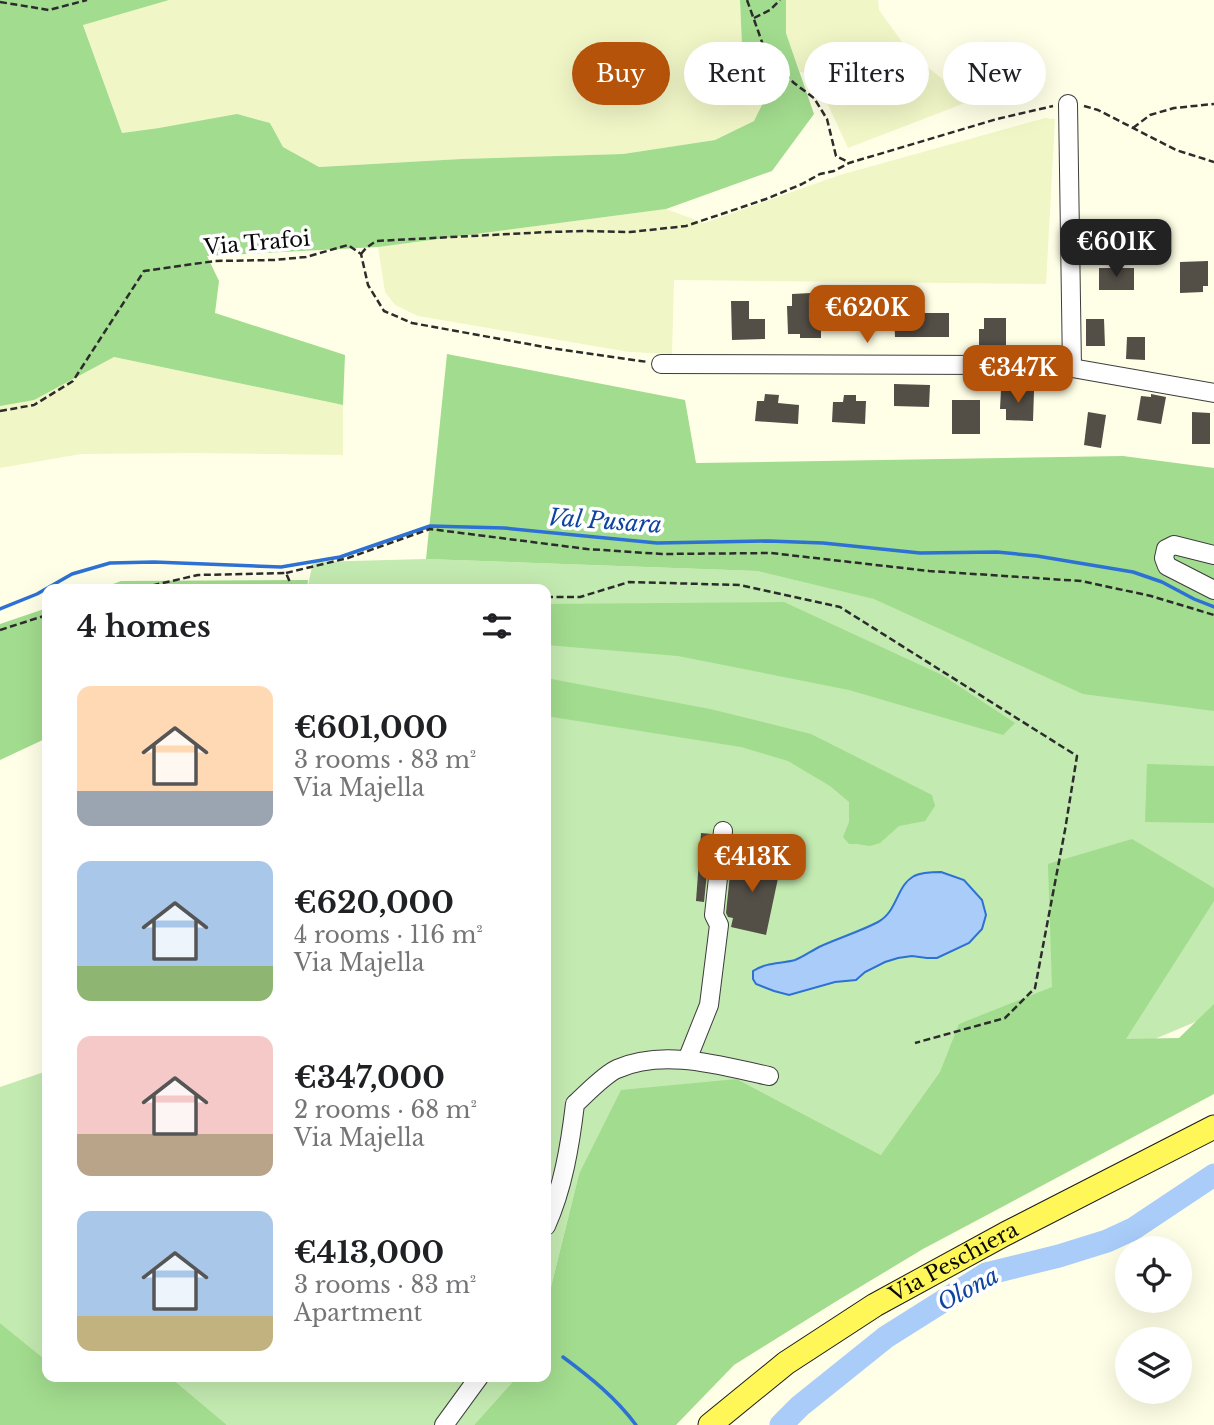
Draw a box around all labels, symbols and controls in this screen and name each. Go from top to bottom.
chip: Buy [572,42,670,105]
chip: Rent [684,42,790,105]
chip: Filters [804,42,929,105]
chip: New [943,42,1046,105]
pin: €601K [1067,219,1165,279]
street label: Via Trafoi [202,225,311,261]
text: €601K [1076,228,1156,256]
pin: €620K [818,286,916,345]
text: €620K [825,294,909,322]
pin: €347K [969,346,1067,405]
text: €347K [979,354,1057,382]
water label: Val Pusara [547,503,663,539]
icon: filters [478,607,516,645]
text: 4 homes [77,608,211,645]
text: €601,000 [294,709,448,746]
icon: home [133,714,217,798]
text: 3 rooms · 83 m² [294,746,476,774]
text: Via Majella [294,774,424,802]
pin: €413K [703,834,801,894]
text: €413K [714,843,790,871]
text: €620,000 [294,884,454,921]
icon: home [133,889,217,973]
text: 4 rooms · 116 m² [294,921,483,949]
text: Via Majella [294,949,424,977]
text: €347,000 [294,1059,445,1096]
icon: home [133,1064,217,1148]
text: 2 rooms · 68 m² [294,1096,477,1124]
text: Via Majella [294,1124,424,1152]
street label: Via Peschiera [884,1216,1023,1308]
text: €413,000 [294,1234,444,1271]
map controls [1115,1236,1192,1404]
button: locate [1115,1236,1192,1313]
icon: home [133,1239,217,1323]
water label: Olona [933,1261,1003,1317]
text: 3 rooms · 83 m² [294,1271,476,1299]
text: Apartment [294,1299,422,1327]
button: layers [1115,1327,1192,1404]

